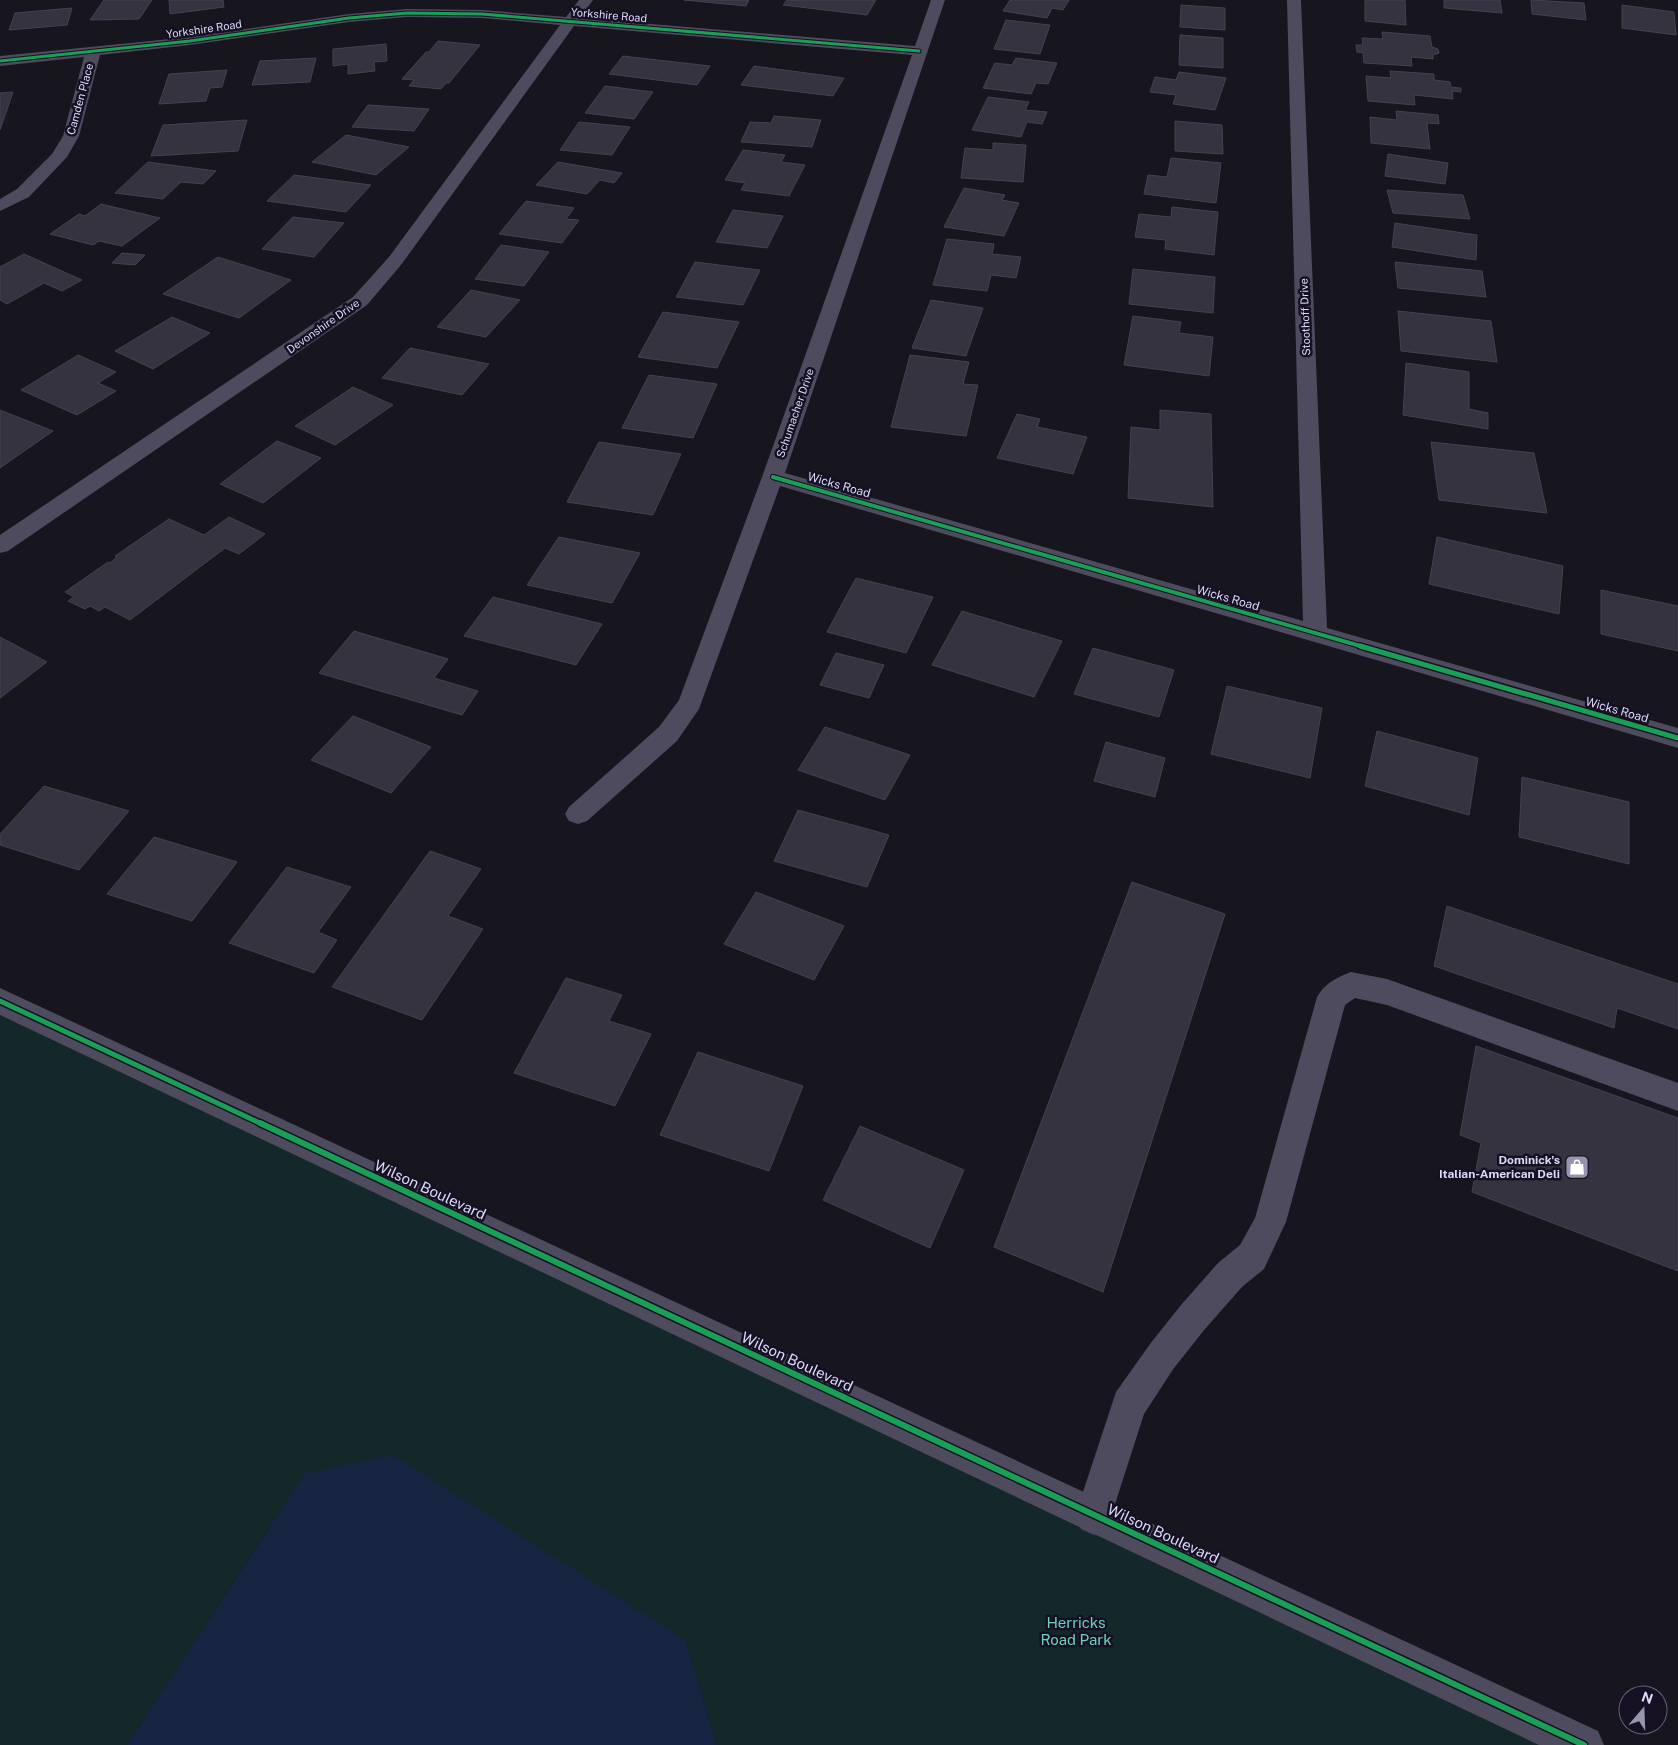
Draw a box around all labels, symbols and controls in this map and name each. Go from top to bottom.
street label: Yorkshire Road [570,6,648,24]
street label: Yorkshire Road [165,18,243,40]
street label: Camden Place [65,62,95,136]
street label: Stoothoff Drive [1298,278,1312,356]
street label: Devonshire Drive [284,296,362,356]
street label: Schumacher Drive [774,367,816,459]
street label: Wicks Road [806,469,872,501]
street label: Wicks Road [1195,582,1261,614]
street label: Wicks Road [1584,694,1650,726]
place label: Dominick's Italian-American Deli [1439,1153,1560,1181]
shop icon: Dominick's Italian-American Deli [1564,1154,1590,1180]
street label: Wilson Boulevard [372,1156,489,1223]
street label: Wilson Boulevard [739,1328,856,1395]
street label: Wilson Boulevard [1105,1500,1222,1567]
park label: Herricks Road Park [1040,1614,1112,1648]
north arrow [1618,1685,1668,1735]
text: N [1639,1688,1655,1707]

